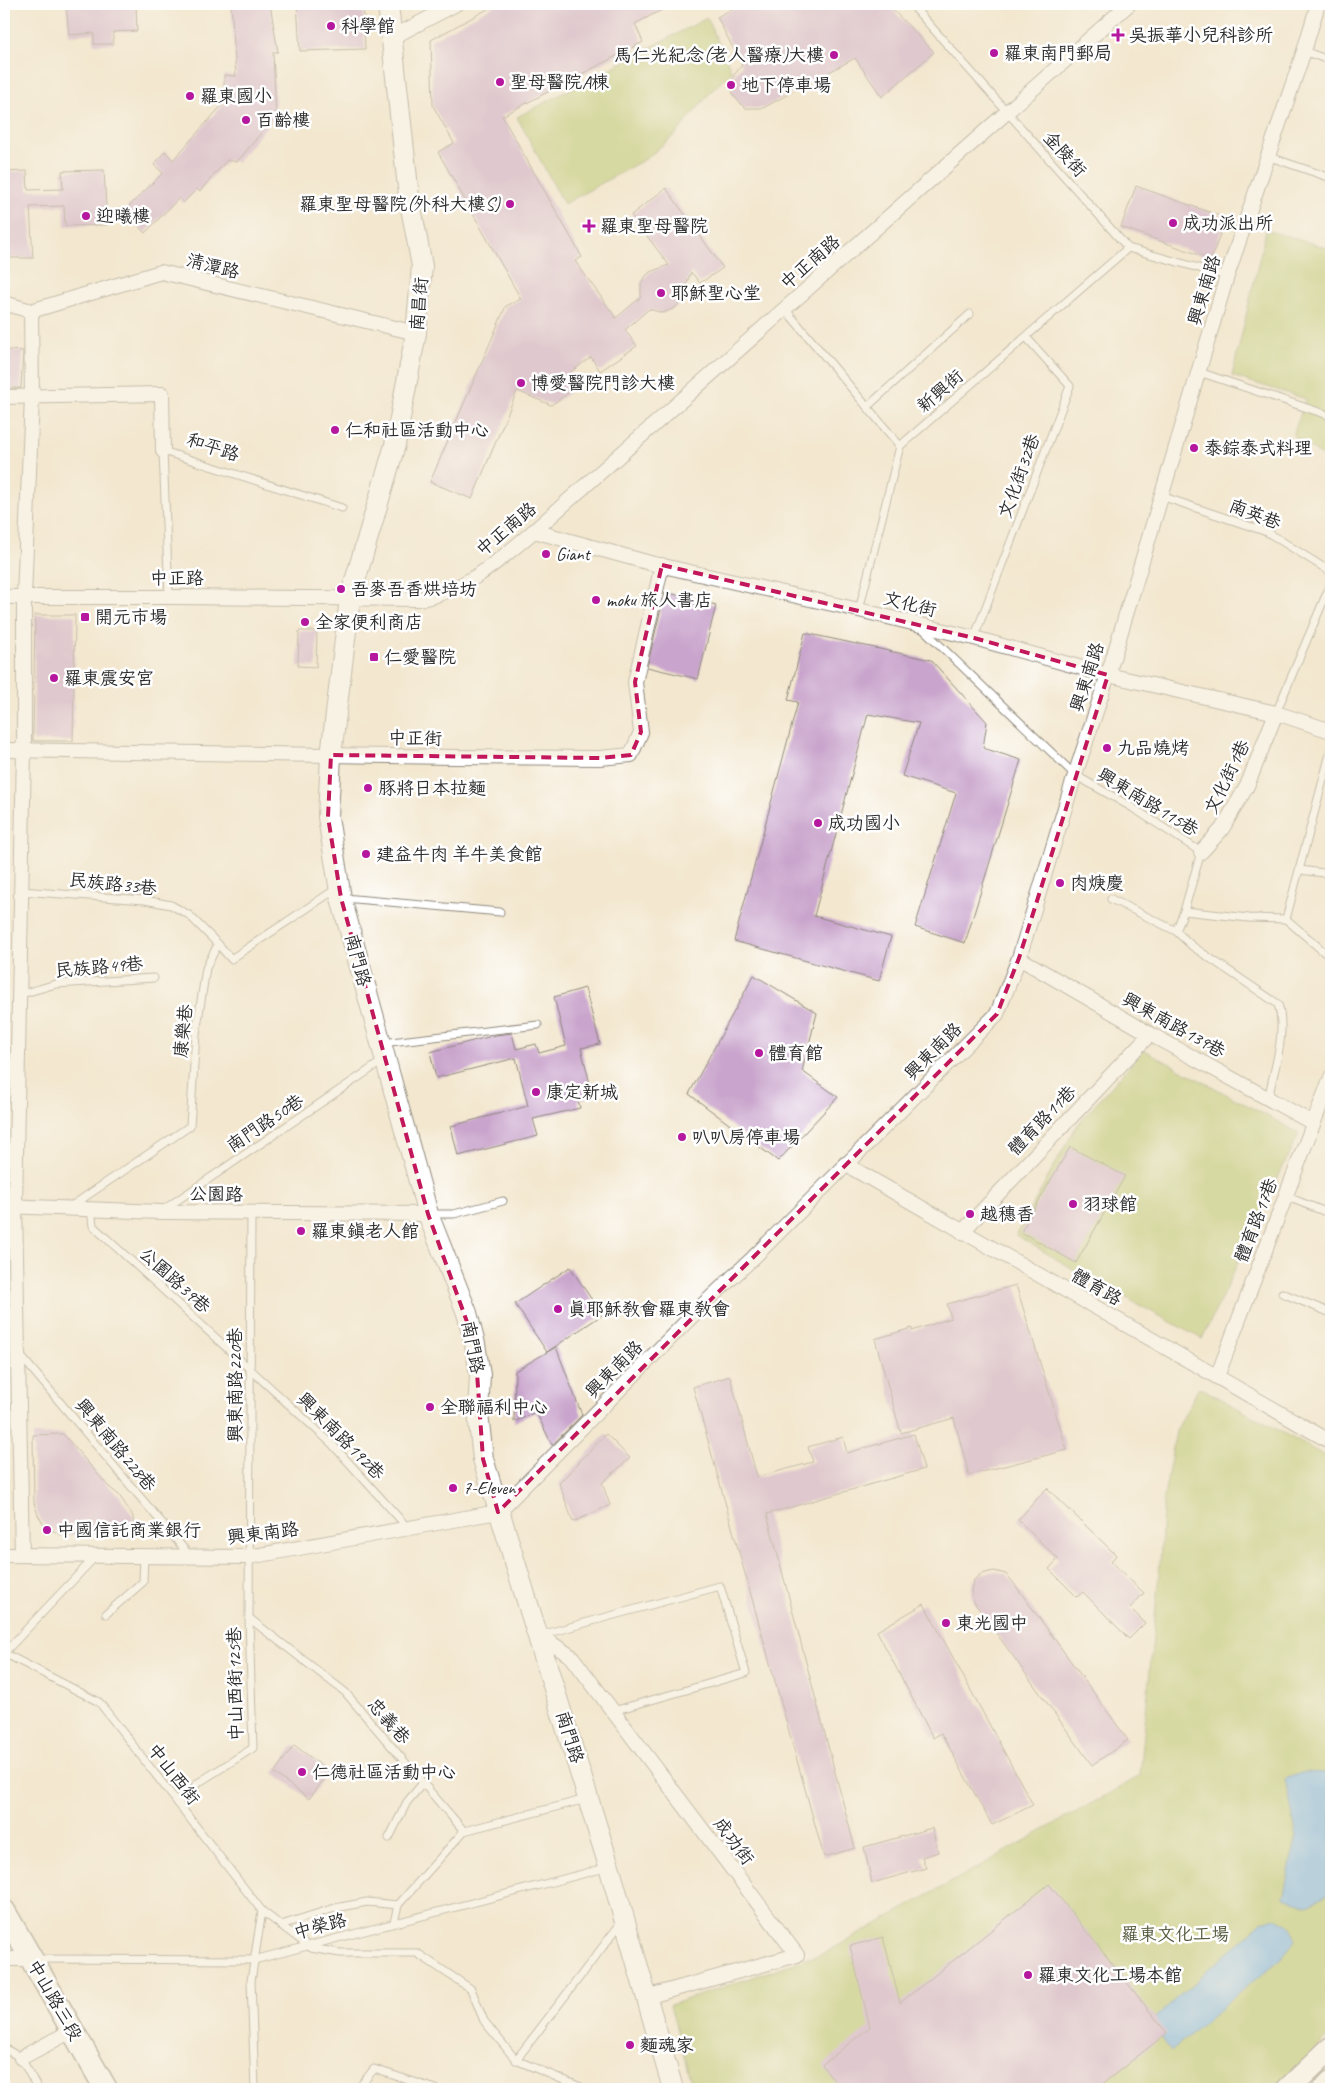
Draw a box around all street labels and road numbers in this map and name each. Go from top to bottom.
street label: 金陵街 [1039,127,1091,181]
street label: 中正南路 [776,230,844,294]
street label: 清潭路 [184,249,242,283]
street label: 興東南路 [1183,252,1225,328]
street label: 南昌街 [406,276,432,332]
street label: 新興街 [912,365,968,417]
street label: 和平路 [184,428,242,466]
street label: 文化街32巷 [994,431,1044,521]
street label: 南英巷 [1226,494,1284,534]
street label: 中正南路 [471,497,541,561]
street label: 中正路 [150,567,204,589]
street label: 文化街 [881,587,939,621]
street label: 興東南路 [1065,639,1109,715]
street label: 中正街 [388,727,442,749]
street label: 文化街1巷 [1200,736,1254,818]
street label: 興東南路115巷 [1093,763,1203,841]
street label: 民族路33巷 [68,868,158,900]
street label: 南門路 [340,931,376,989]
street label: 民族路49巷 [54,952,144,982]
street label: 興東南路139巷 [1119,988,1229,1062]
street label: 康樂巷 [169,1003,197,1059]
street label: 興東南路 [900,1018,966,1084]
street label: 體育路11巷 [1003,1081,1081,1159]
street label: 南門路50巷 [222,1089,308,1157]
street label: 體育路17巷 [1230,1175,1282,1265]
street label: 公園路 [189,1183,243,1205]
street label: 公園路39巷 [135,1242,215,1318]
street label: 體育路 [1068,1264,1126,1310]
street label: 南門路 [457,1318,489,1376]
street label: 興東南路220巷 [224,1328,246,1442]
street label: 興東南路 [581,1336,647,1402]
street label: 興東南路192巷 [293,1388,389,1484]
street label: 興東南路228巷 [71,1394,161,1496]
street label: 興東南路 [226,1518,300,1548]
street label: 中山西街125巷 [223,1627,247,1741]
street label: 忠義巷 [363,1693,415,1749]
street label: 南門路 [552,1708,588,1766]
street label: 中山西街 [143,1739,205,1809]
street label: 成功街 [709,1813,759,1869]
street label: 中榮路 [291,1908,349,1944]
street label: 中山路三段 [23,1956,87,2044]

